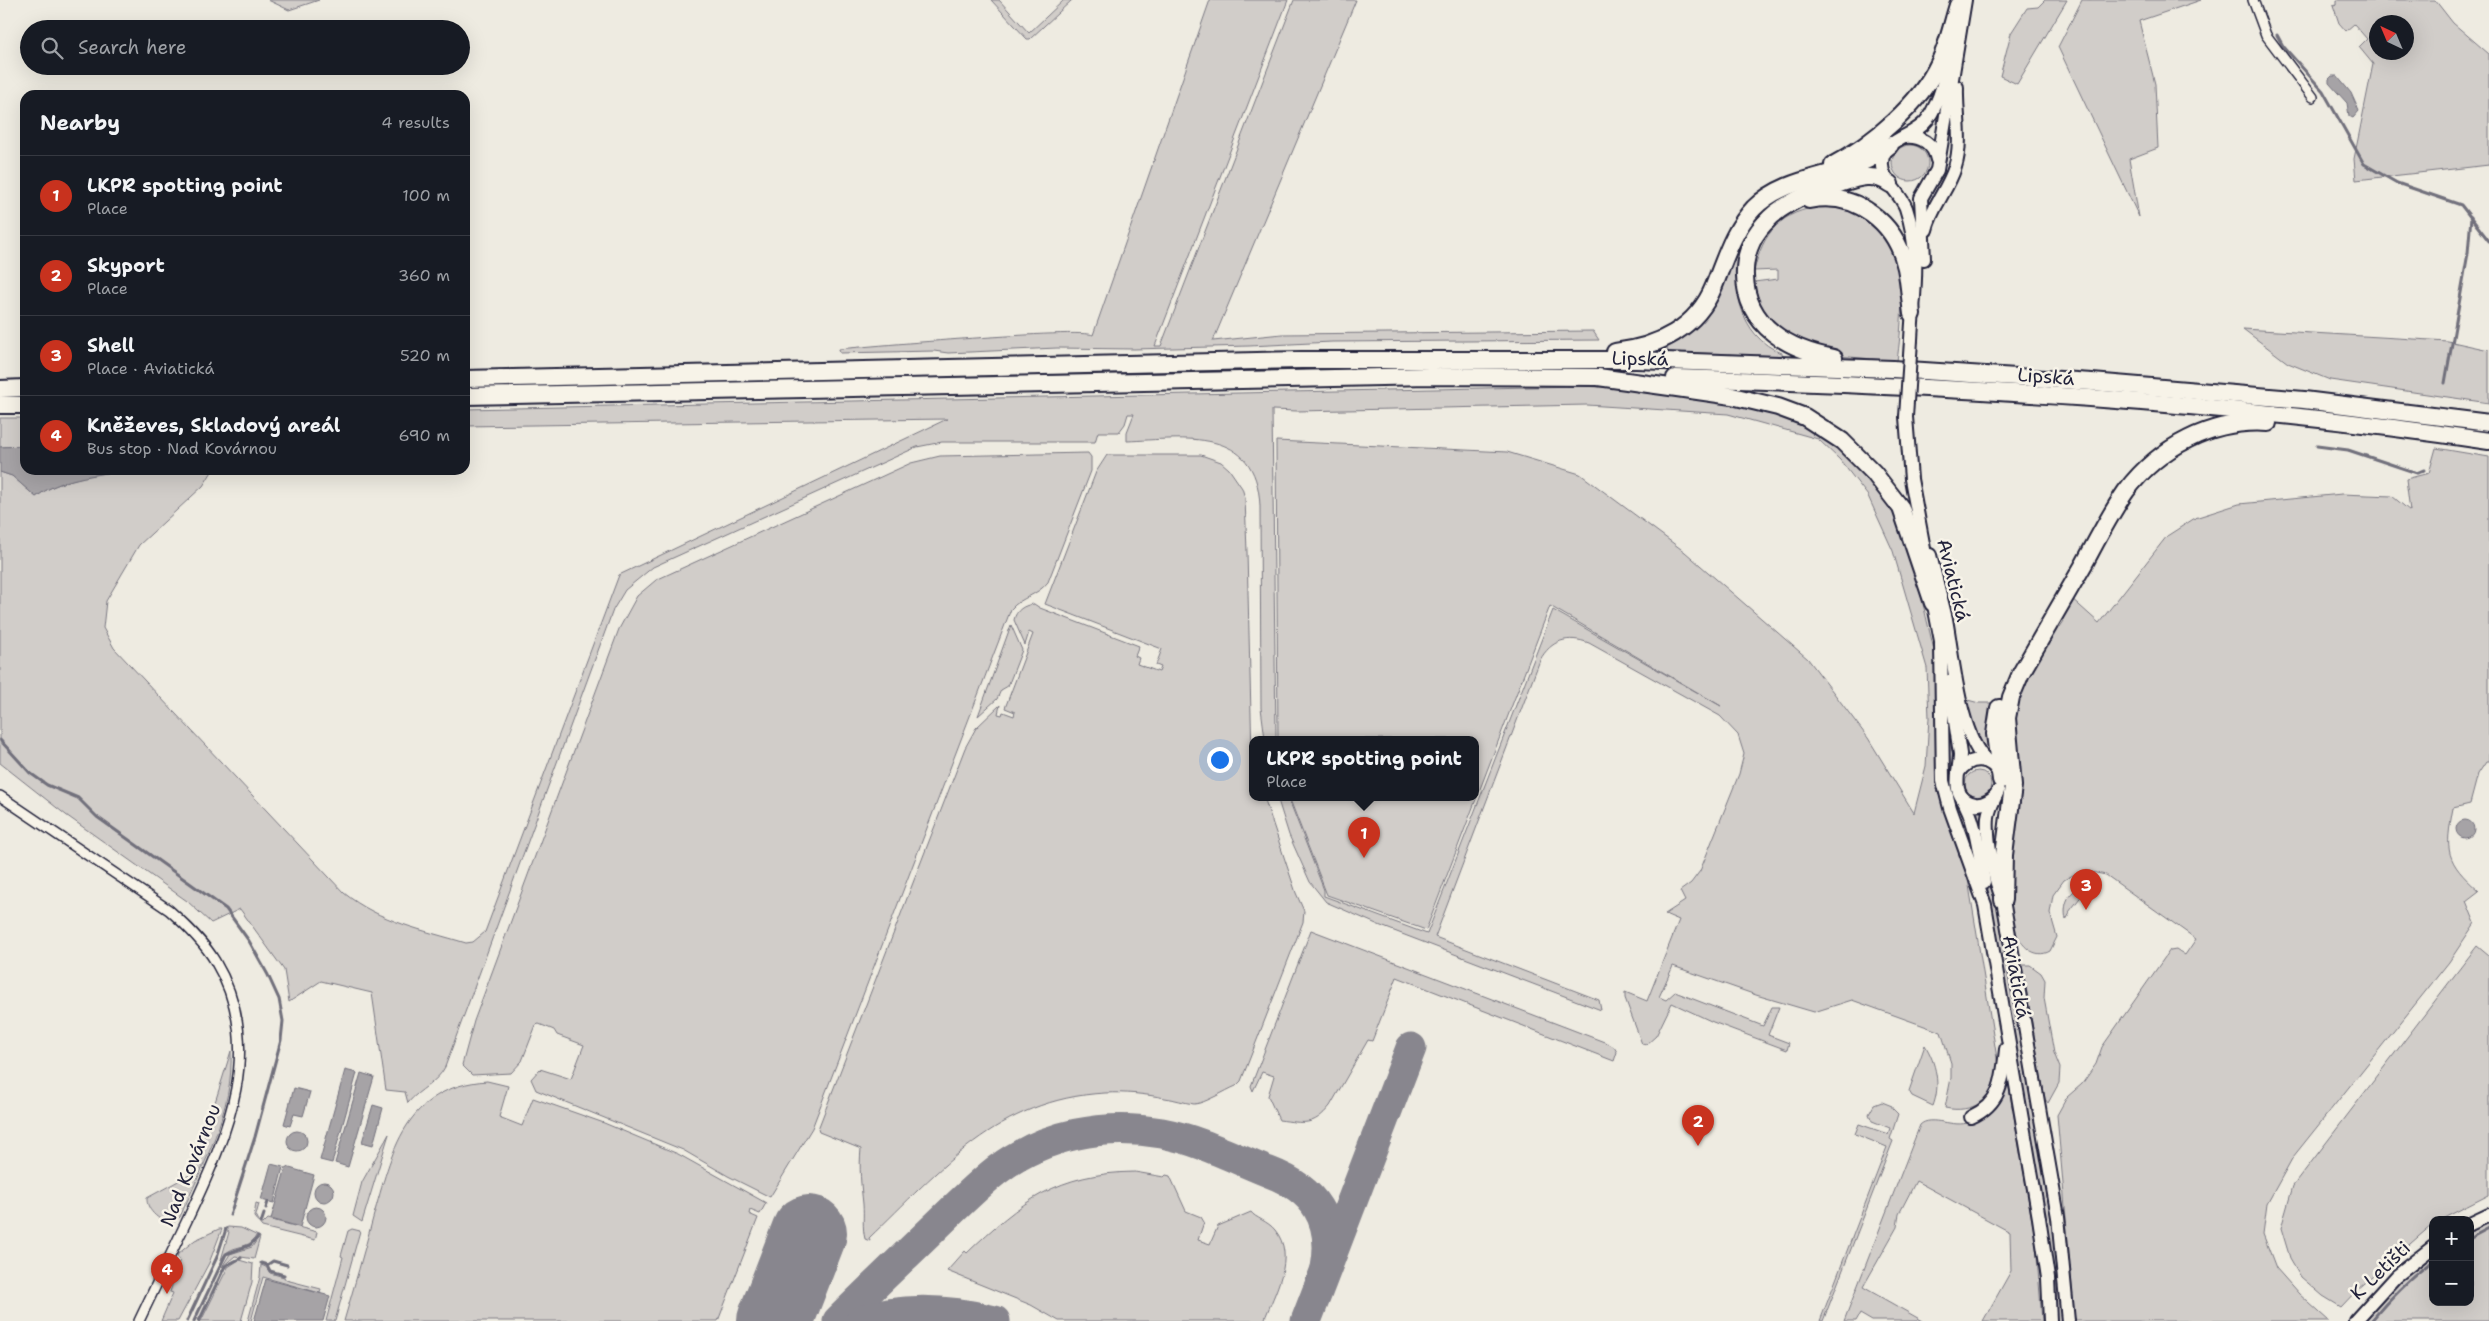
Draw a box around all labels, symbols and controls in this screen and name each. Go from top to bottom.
north arrow [2369,15,2414,60]
search box [20,20,470,75]
icon: search [38,34,66,62]
text: Search here [78,35,187,60]
text: Nearby [40,109,120,137]
text: 4 results [381,112,450,133]
text: LKPR spotting point [87,173,283,198]
text: 1 [52,185,60,206]
text: 100 m [402,185,450,206]
text: Place [87,198,128,219]
text: Skyport [87,253,165,278]
text: 2 [50,265,62,286]
text: 360 m [398,265,450,286]
text: Place [87,278,128,299]
text: Shell [87,333,135,358]
text: 3 [50,345,62,366]
text: 520 m [400,345,450,366]
street label: Lipská [1611,346,1669,371]
text: Place · Aviatická [87,358,214,379]
street label: Lipská [2017,362,2075,391]
text: Kněževes, Skladový areál [87,413,340,438]
text: 4 [50,425,62,446]
text: 690 m [399,425,450,446]
text: Bus stop · Nad Kovárnou [87,438,277,459]
street label: Aviatická [1931,536,1976,624]
popup [1249,736,1479,801]
text: LKPR spotting point [1266,746,1462,771]
your location [1207,747,1233,773]
text: Place [1266,771,1307,792]
pin: 1 [1348,817,1380,858]
pin: 3 [2070,869,2102,910]
street label: Aviatická [1997,933,2036,1021]
street label: Nad Kovárnou [154,1100,227,1230]
pin: 2 [1682,1105,1714,1146]
map controls [2429,1216,2474,1306]
button: + [2429,1216,2474,1261]
street label: K Letišti [2345,1235,2416,1305]
pin: 4 [151,1253,183,1294]
button: − [2429,1261,2474,1306]

